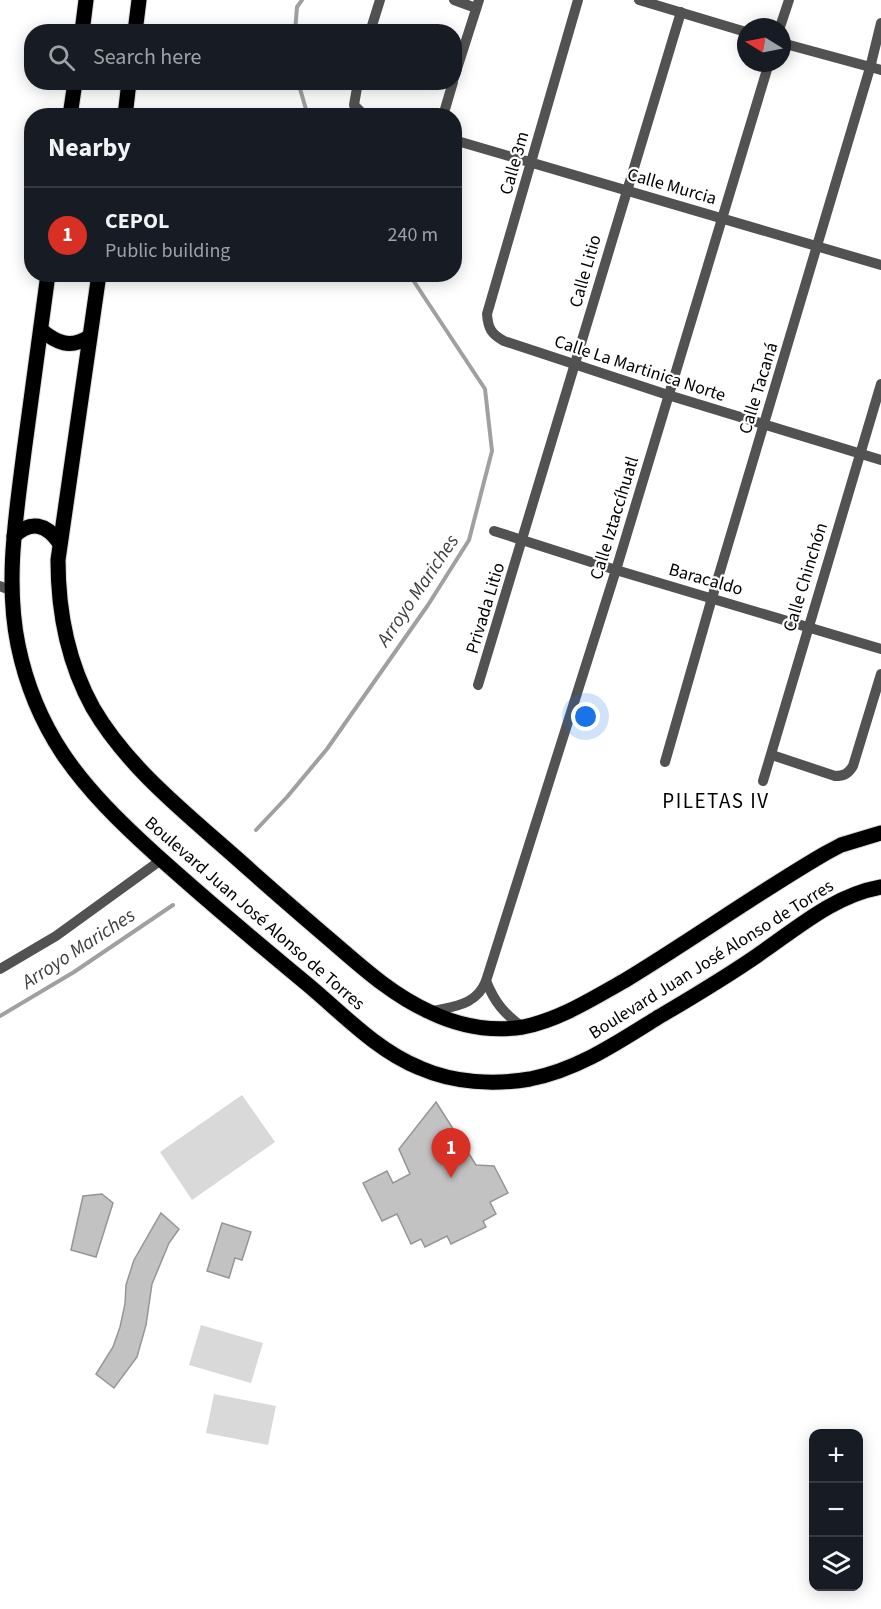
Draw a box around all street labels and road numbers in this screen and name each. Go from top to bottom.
street label: Calle 3m [494,128,535,198]
street label: Calle Murcia [624,162,719,211]
street label: Calle Litio [563,232,608,310]
street label: Calle La Martinica Norte [551,329,729,408]
street label: Calle Tacaná [733,339,784,437]
street label: Calle Iztaccíhuatl [584,453,645,583]
street label: Calle Chinchón [777,519,834,635]
street label: Baracaldo [666,557,746,602]
street label: Privada Litio [460,560,511,657]
street label: Boulevard Juan José Alonso de Torres [139,811,370,1016]
street label: Boulevard Juan José Alonso de Torres [584,874,838,1045]

